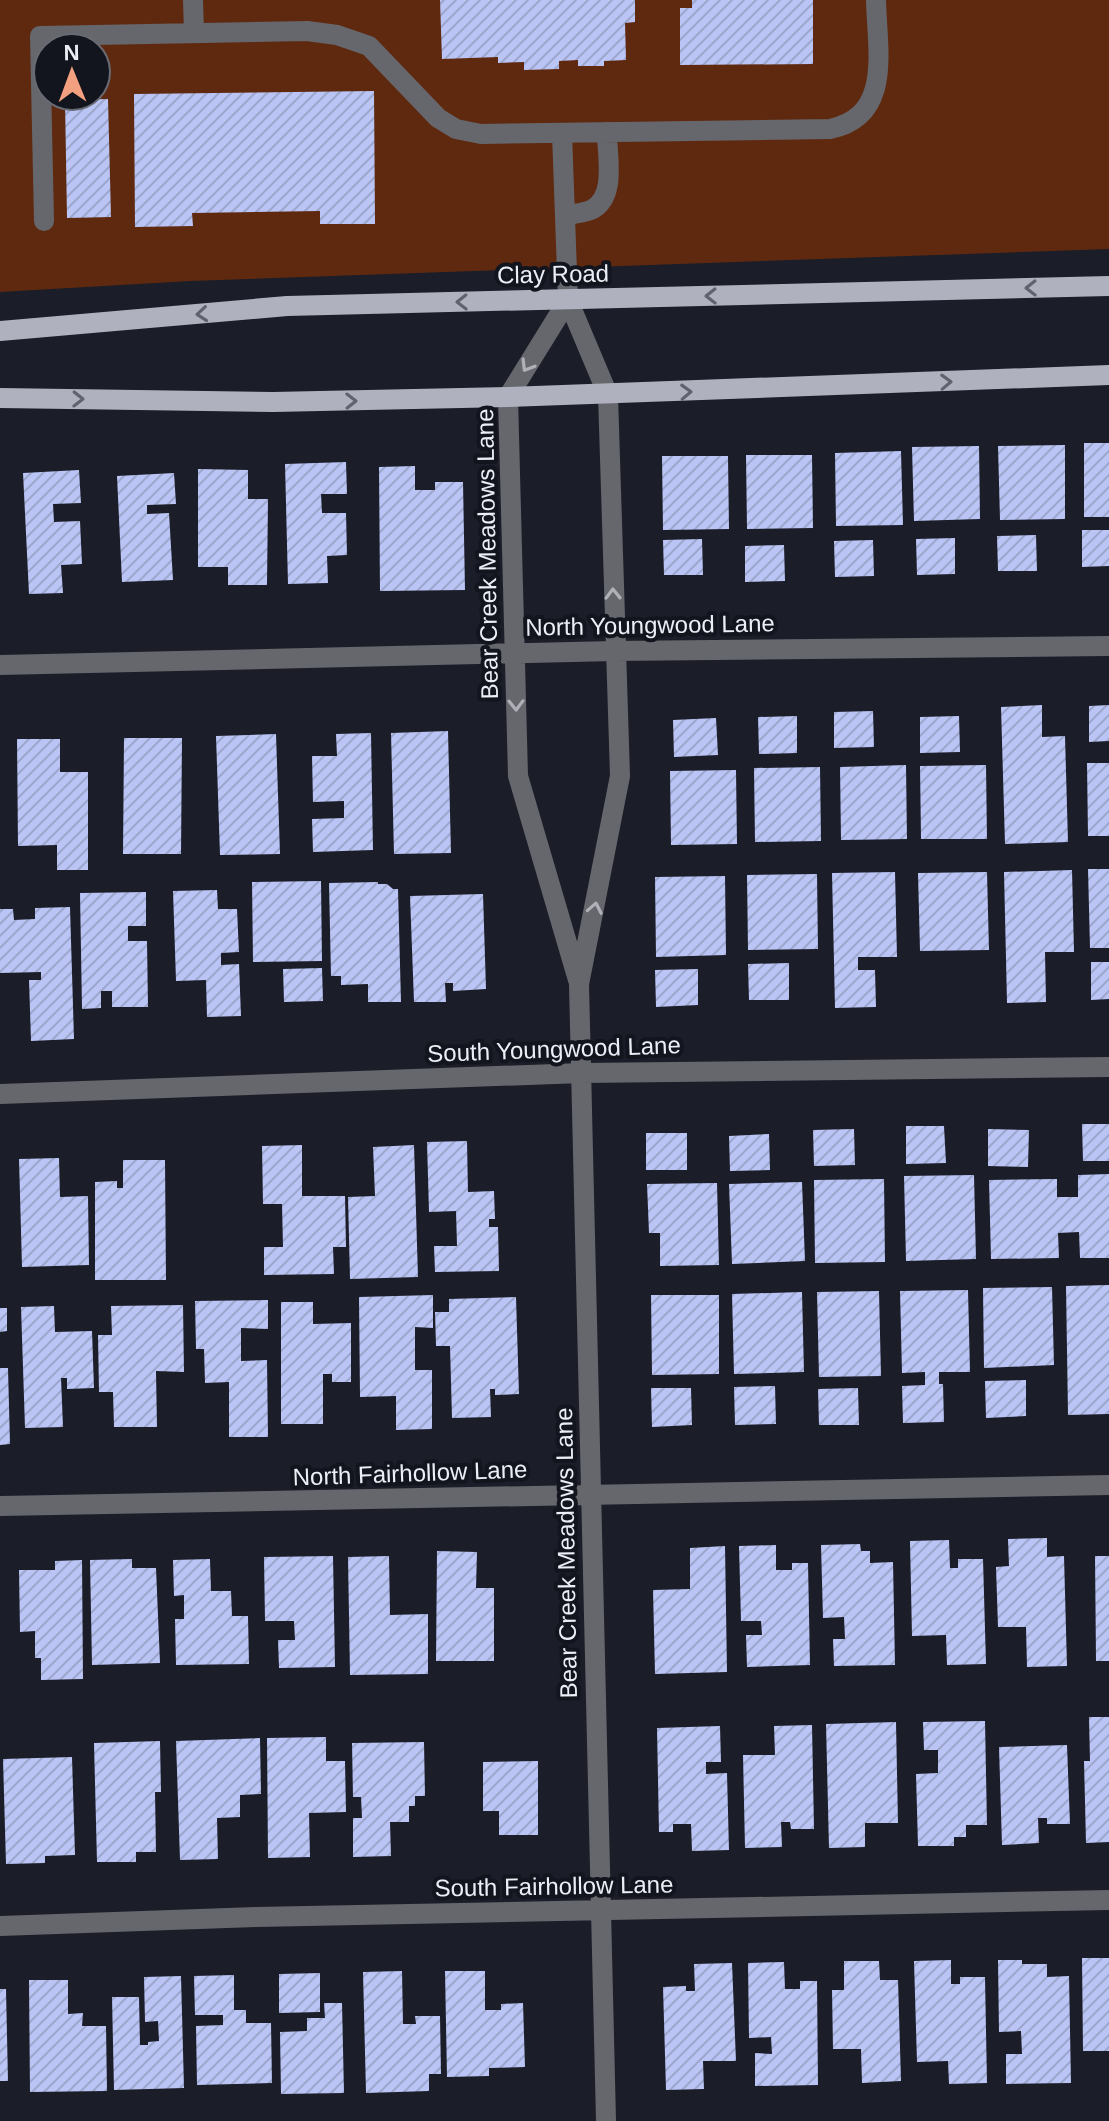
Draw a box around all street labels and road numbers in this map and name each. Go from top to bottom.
street label: Clay Road [497,260,609,288]
street label: Bear Creek Meadows Lane [471,408,503,700]
street label: North Youngwood Lane [525,609,775,641]
street label: South Youngwood Lane [427,1031,681,1067]
street label: Bear Creek Meadows Lane [550,1407,582,1699]
street label: North Fairhollow Lane [292,1455,528,1491]
street label: South Fairhollow Lane [434,1870,674,1902]

